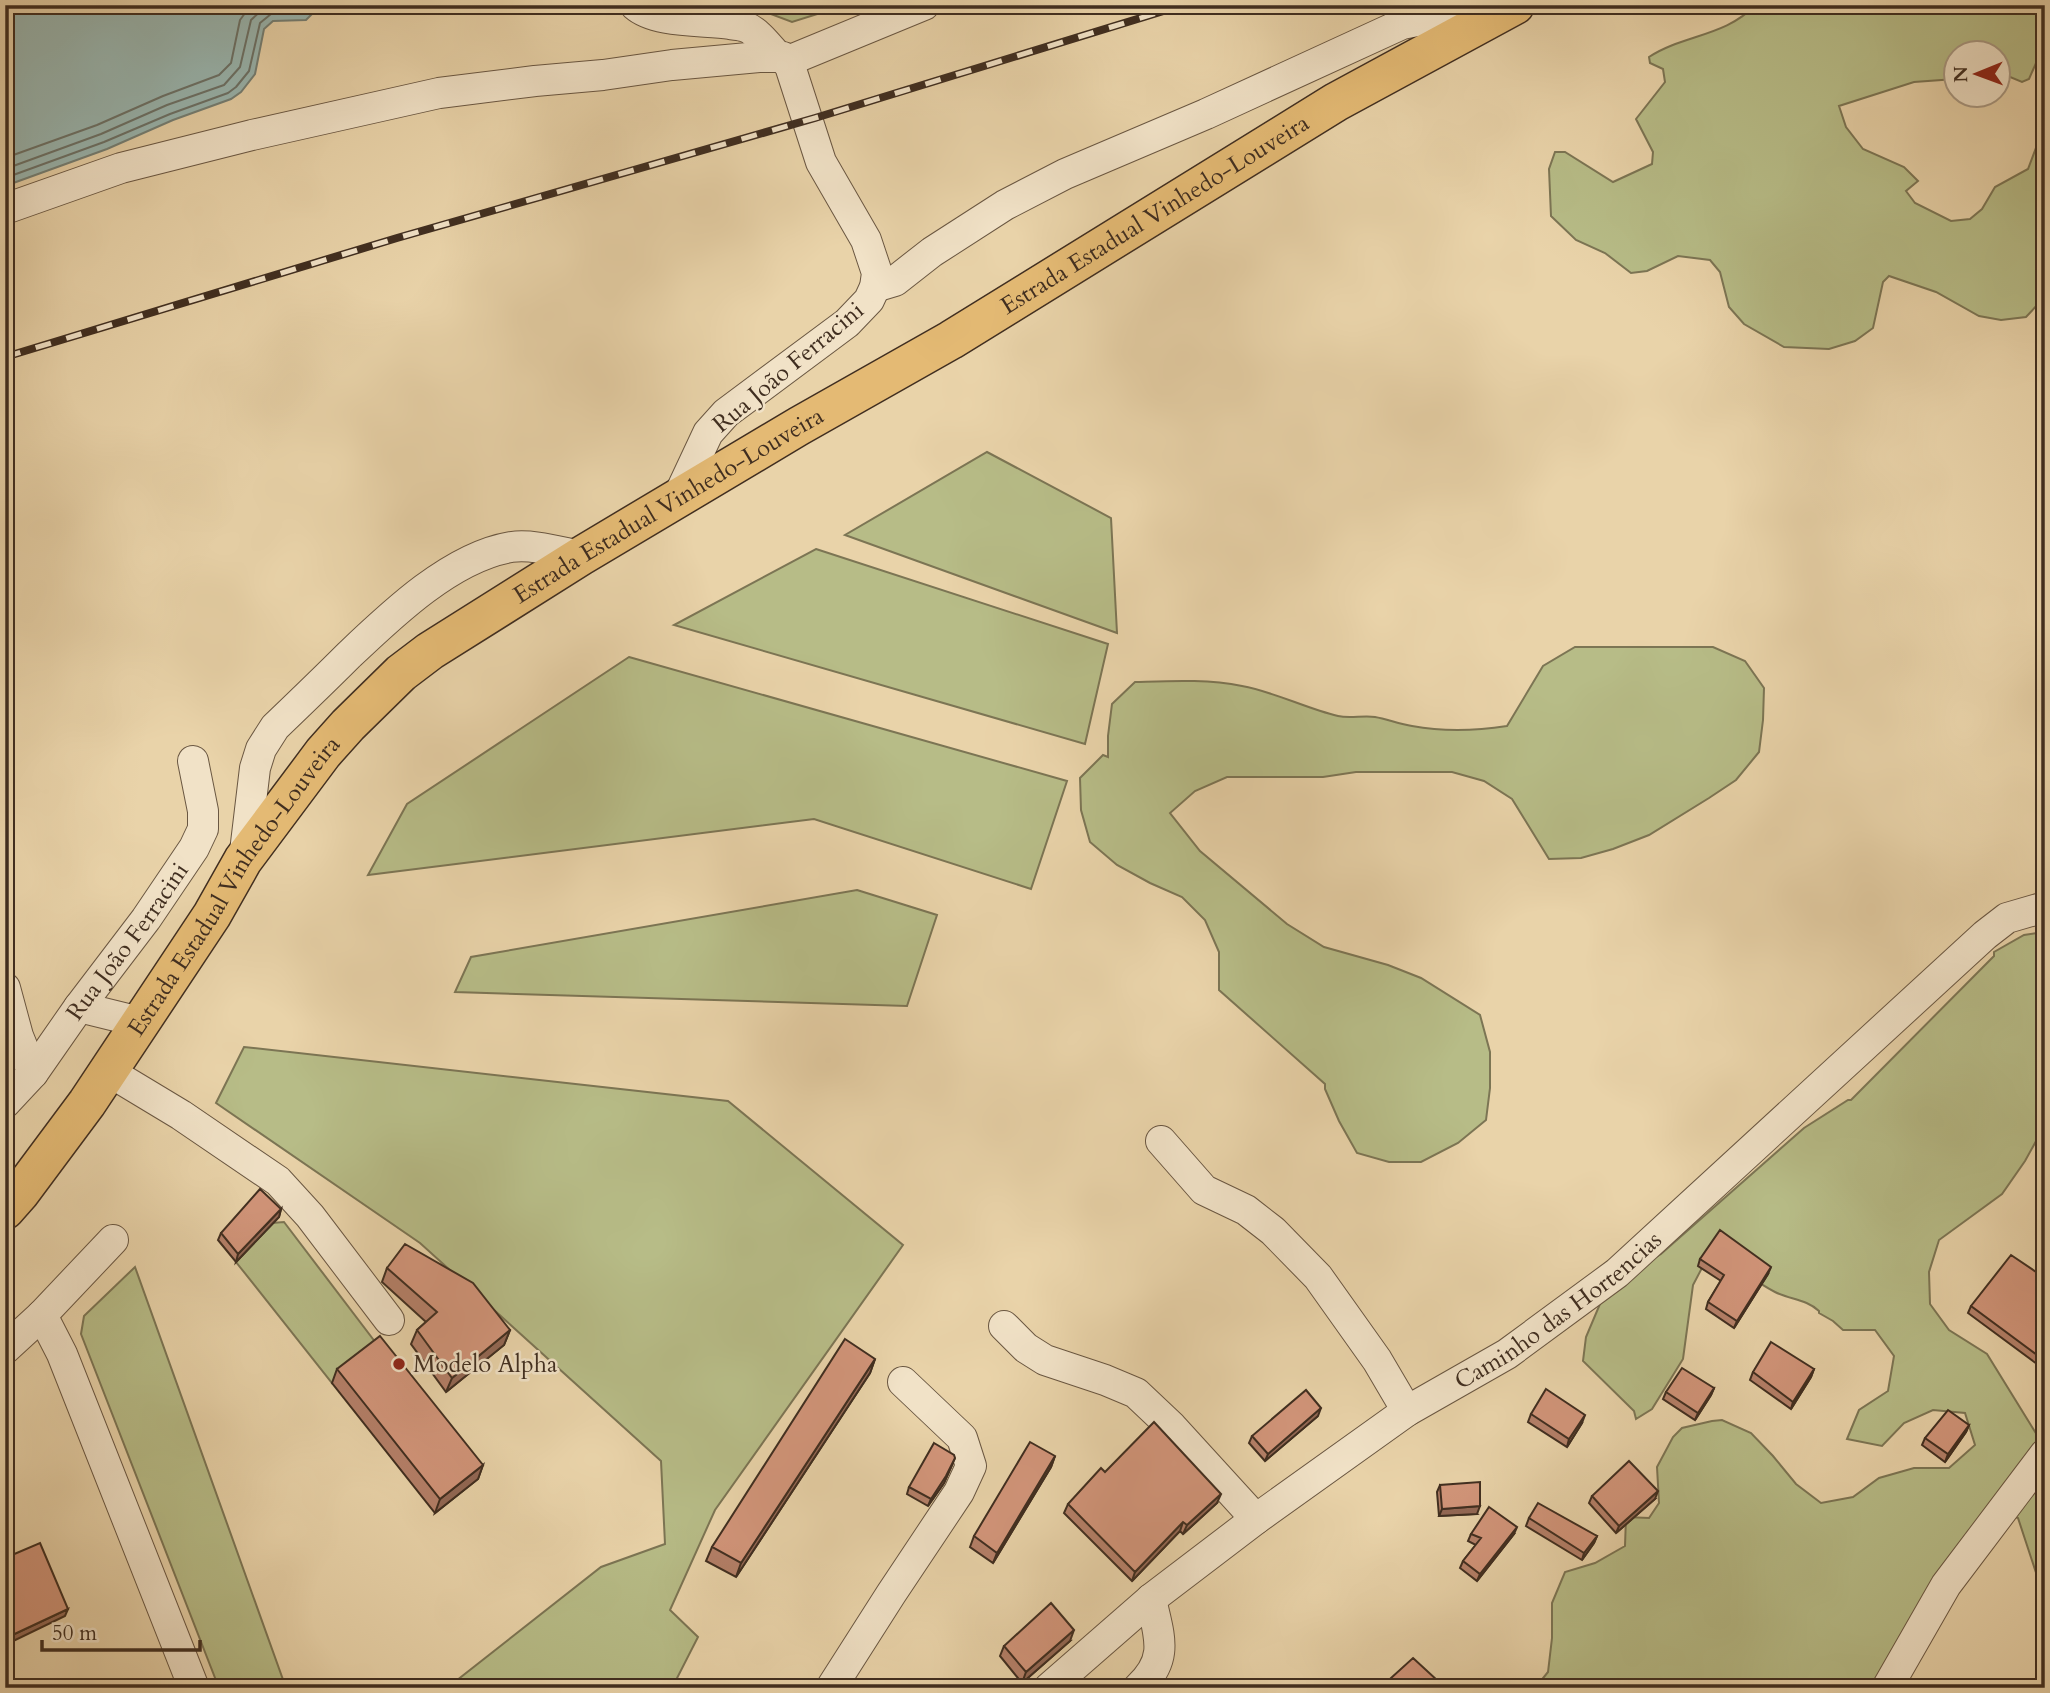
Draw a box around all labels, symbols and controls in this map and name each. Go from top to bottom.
north arrow [1941,38,2011,108]
text: N [1948,65,1974,83]
street label: Estrada Estadual Vinhedo-Louveira [995,106,1316,322]
street label: Rua João Ferracini [706,294,871,440]
street label: Estrada Estadual Vinhedo-Louveira [507,399,830,612]
street label: Estrada Estadual Vinhedo-Louveira [120,728,348,1043]
street label: Rua João Ferracini [59,856,197,1027]
street label: Caminho das Hortencias [1449,1224,1669,1397]
place label: Modelo Alpha [413,1348,558,1381]
marker: Modelo Alpha [391,1356,407,1372]
scale bar [42,1609,200,1653]
text: 50 m [52,1619,97,1648]

